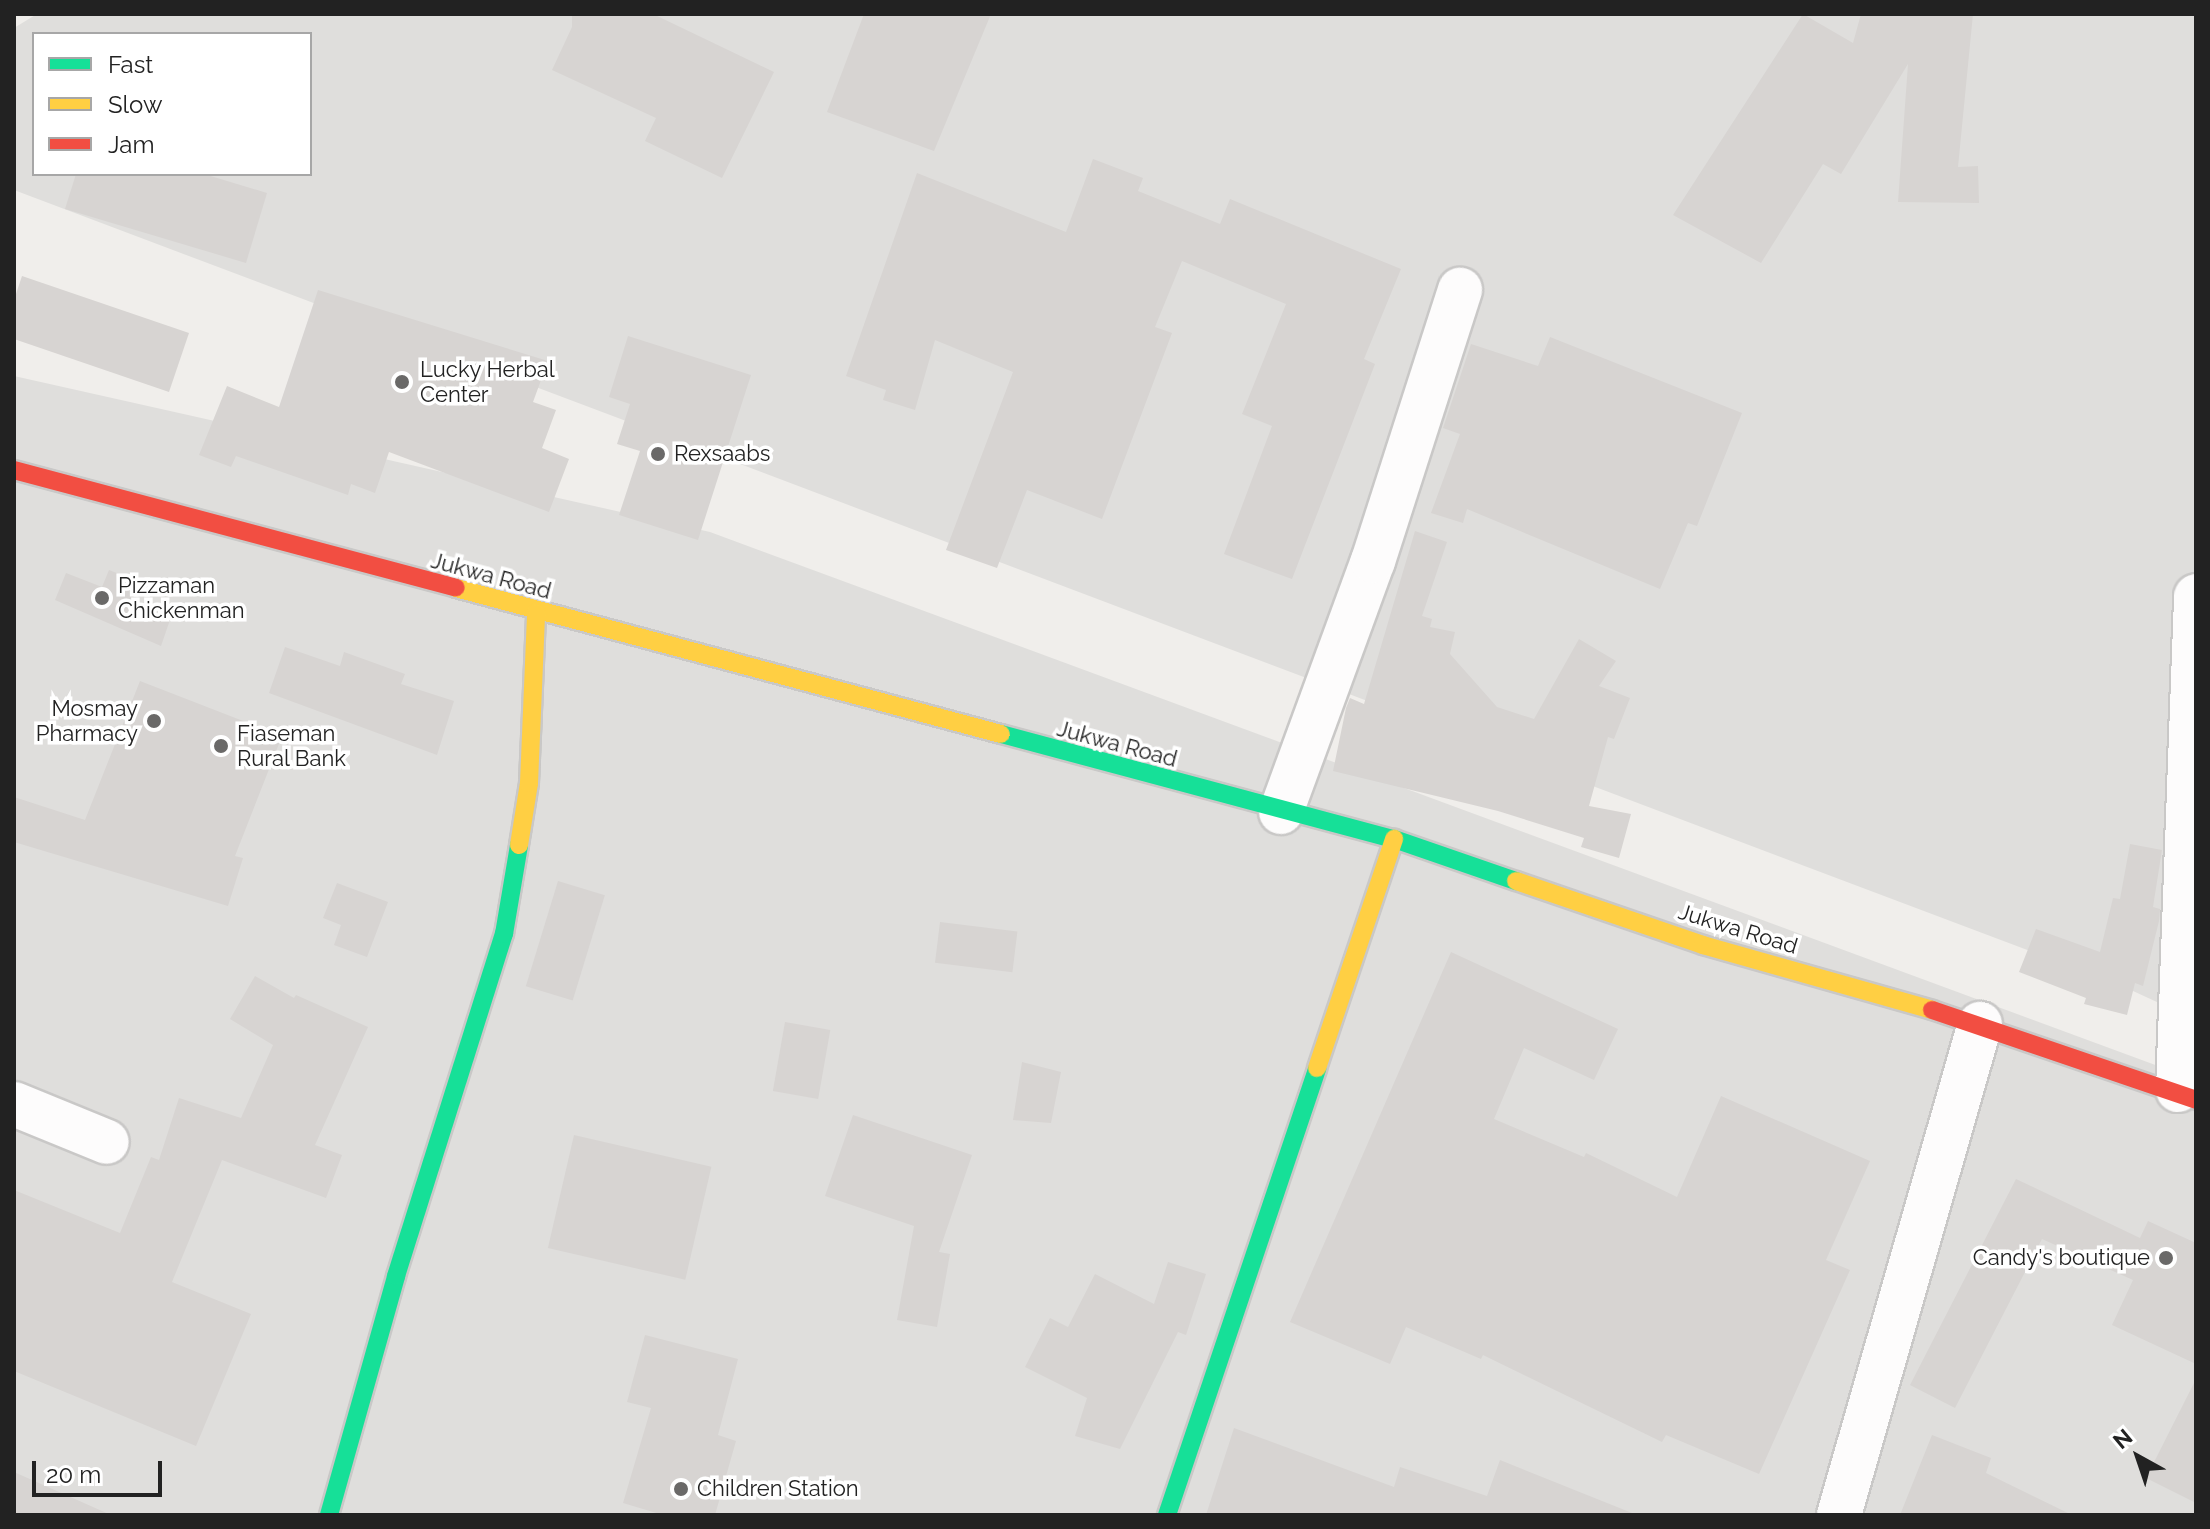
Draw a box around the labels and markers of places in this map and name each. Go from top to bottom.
place label: Lucky Herbal Center [420,356,555,408]
marker: Lucky Herbal Center [391,371,413,393]
place label: Rexsaabs [674,441,770,467]
marker: Rexsaabs [649,445,667,463]
place label: Pizzaman Chickenman [118,572,245,624]
marker: Pizzaman Chickenman [93,589,111,607]
place label: Mosmay Pharmacy [36,695,138,746]
marker: Mosmay Pharmacy [145,712,163,730]
place label: Fiaseman Rural Bank [237,720,347,772]
marker: Fiaseman Rural Bank [212,737,230,755]
place label: Candy's boutique [1973,1245,2150,1271]
marker: Candy's boutique [2157,1249,2175,1267]
place label: Children Station [697,1476,859,1502]
marker: Children Station [672,1480,690,1498]

